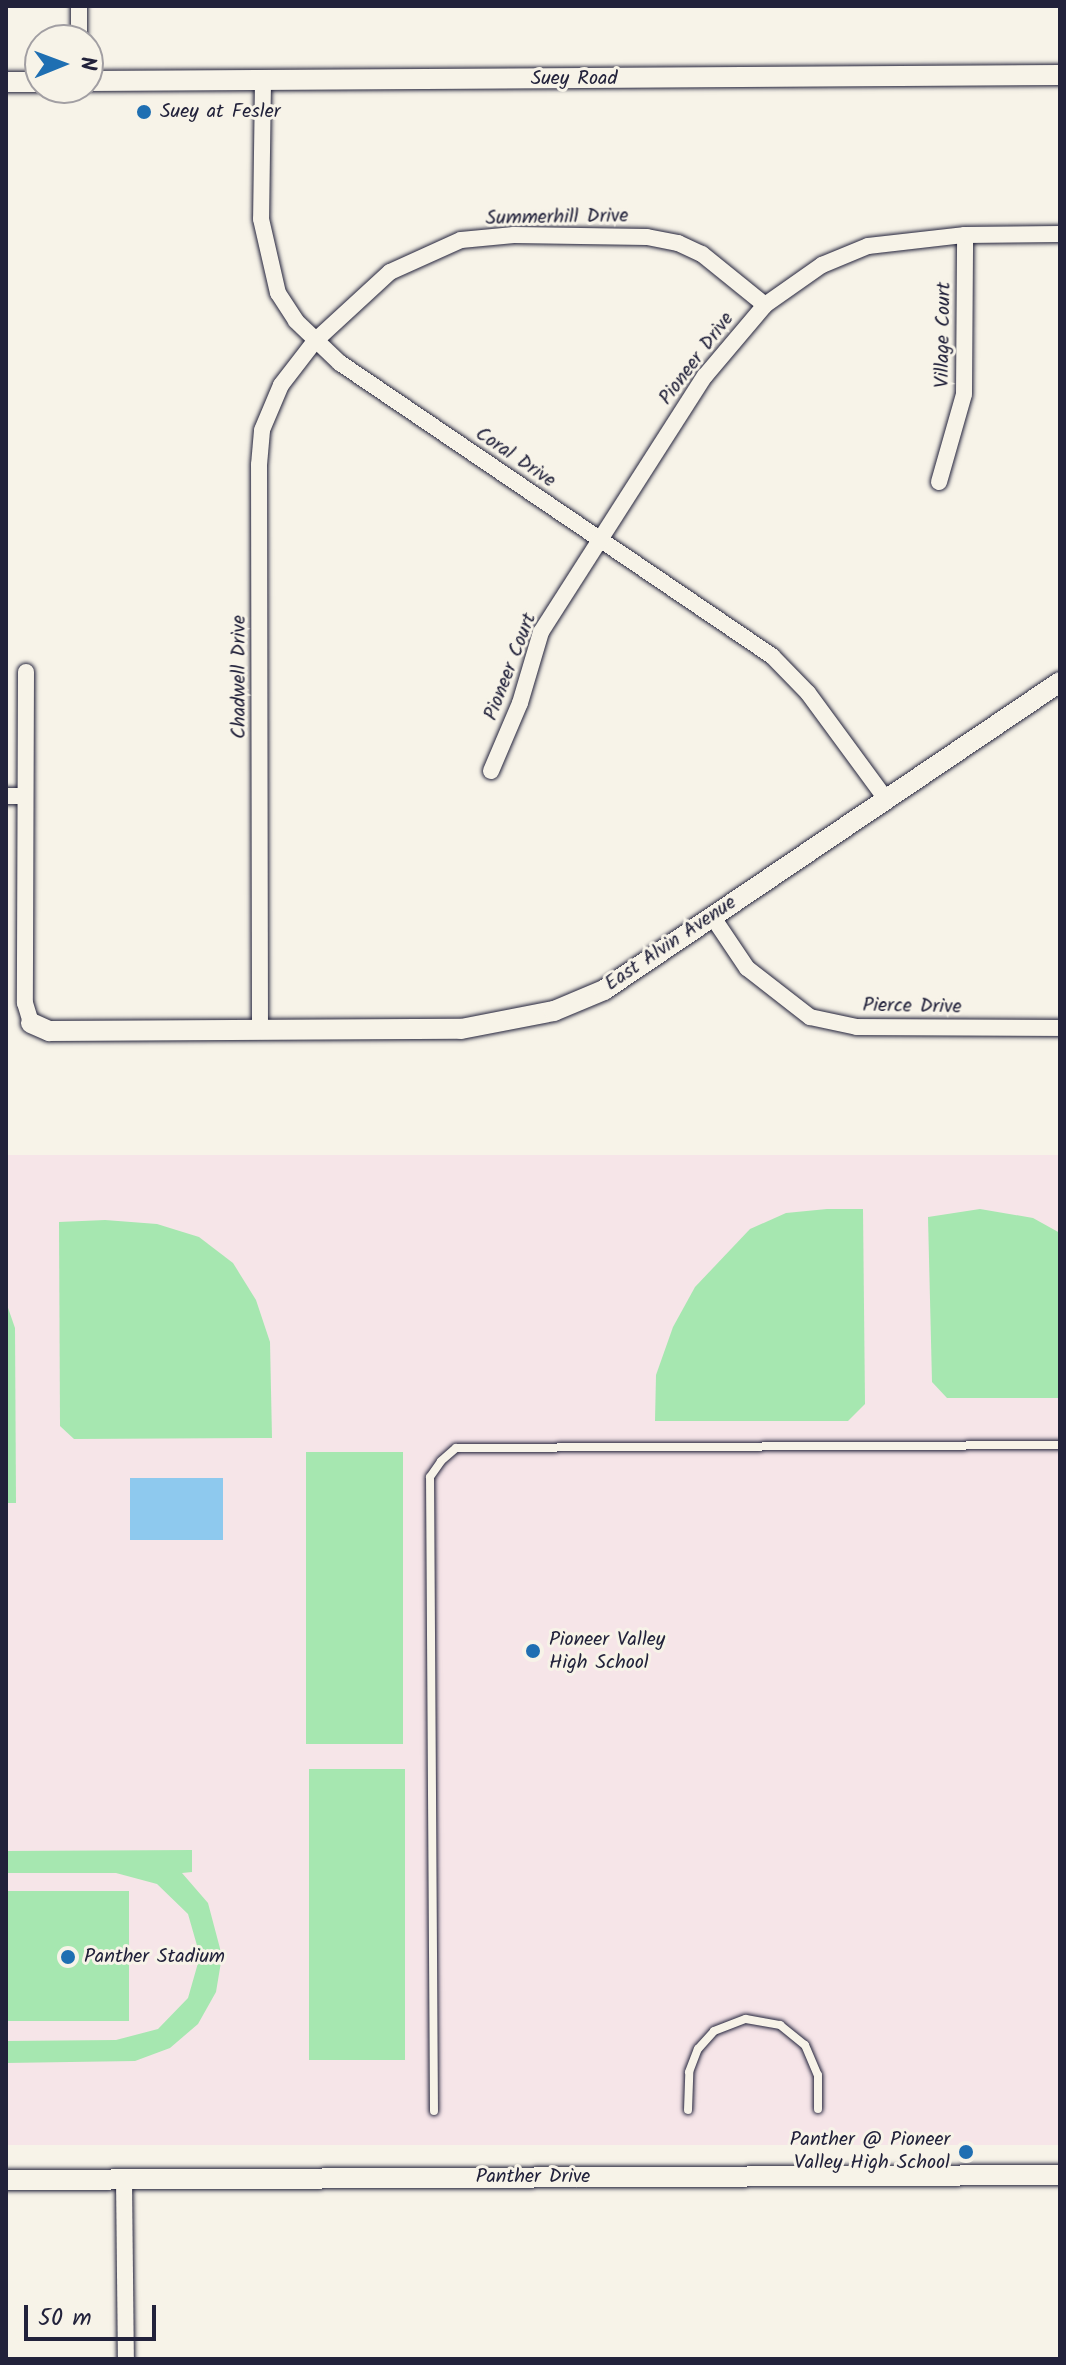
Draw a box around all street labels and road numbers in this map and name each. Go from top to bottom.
street label: Suey Road [531,67,617,91]
street label: Summerhill Drive [485,205,629,231]
street label: Village Court [931,282,957,388]
street label: Pioneer Drive [654,308,740,410]
street label: Coral Drive [470,422,560,494]
street label: Pioneer Court [480,610,542,724]
street label: Chadwell Drive [228,615,252,739]
street label: East Alvin Avenue [601,891,741,997]
street label: Pierce Drive [862,994,962,1020]
street label: Panther Drive [476,2165,590,2189]

